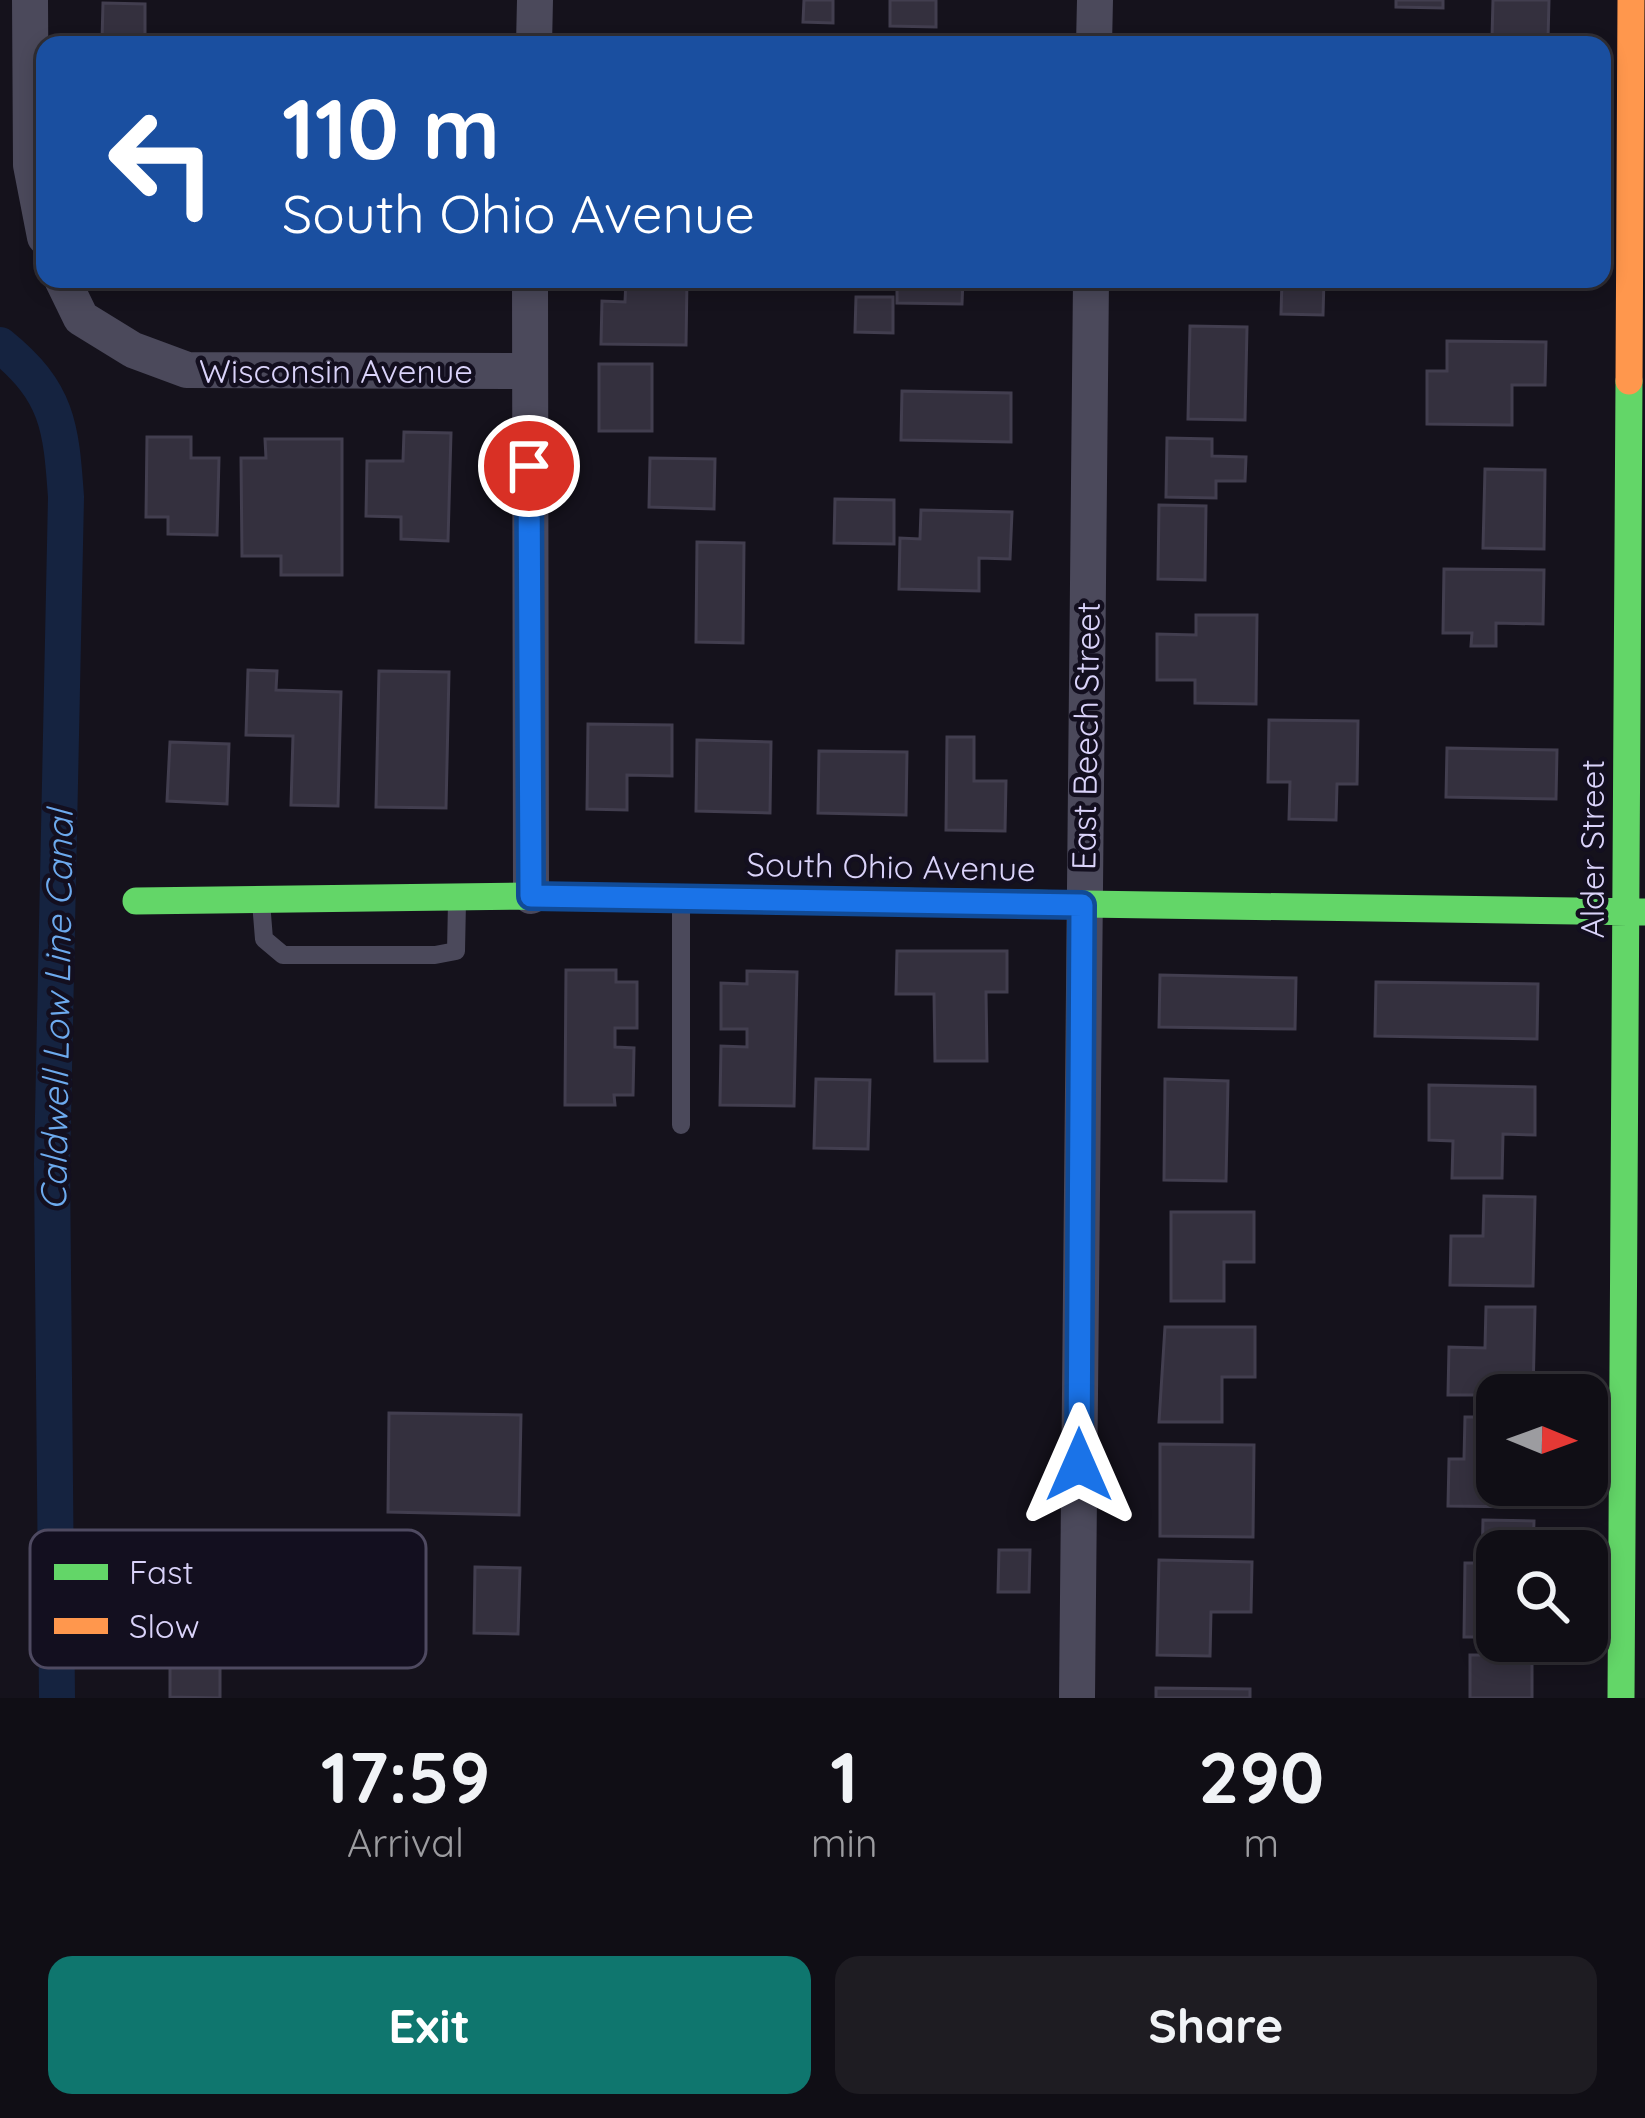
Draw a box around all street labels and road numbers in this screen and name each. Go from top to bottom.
street label: Wisconsin Avenue [199,350,473,391]
street label: East Beech Street [1062,602,1108,870]
street label: Alder Street [1571,759,1612,939]
street label: South Ohio Avenue [746,843,1036,889]

